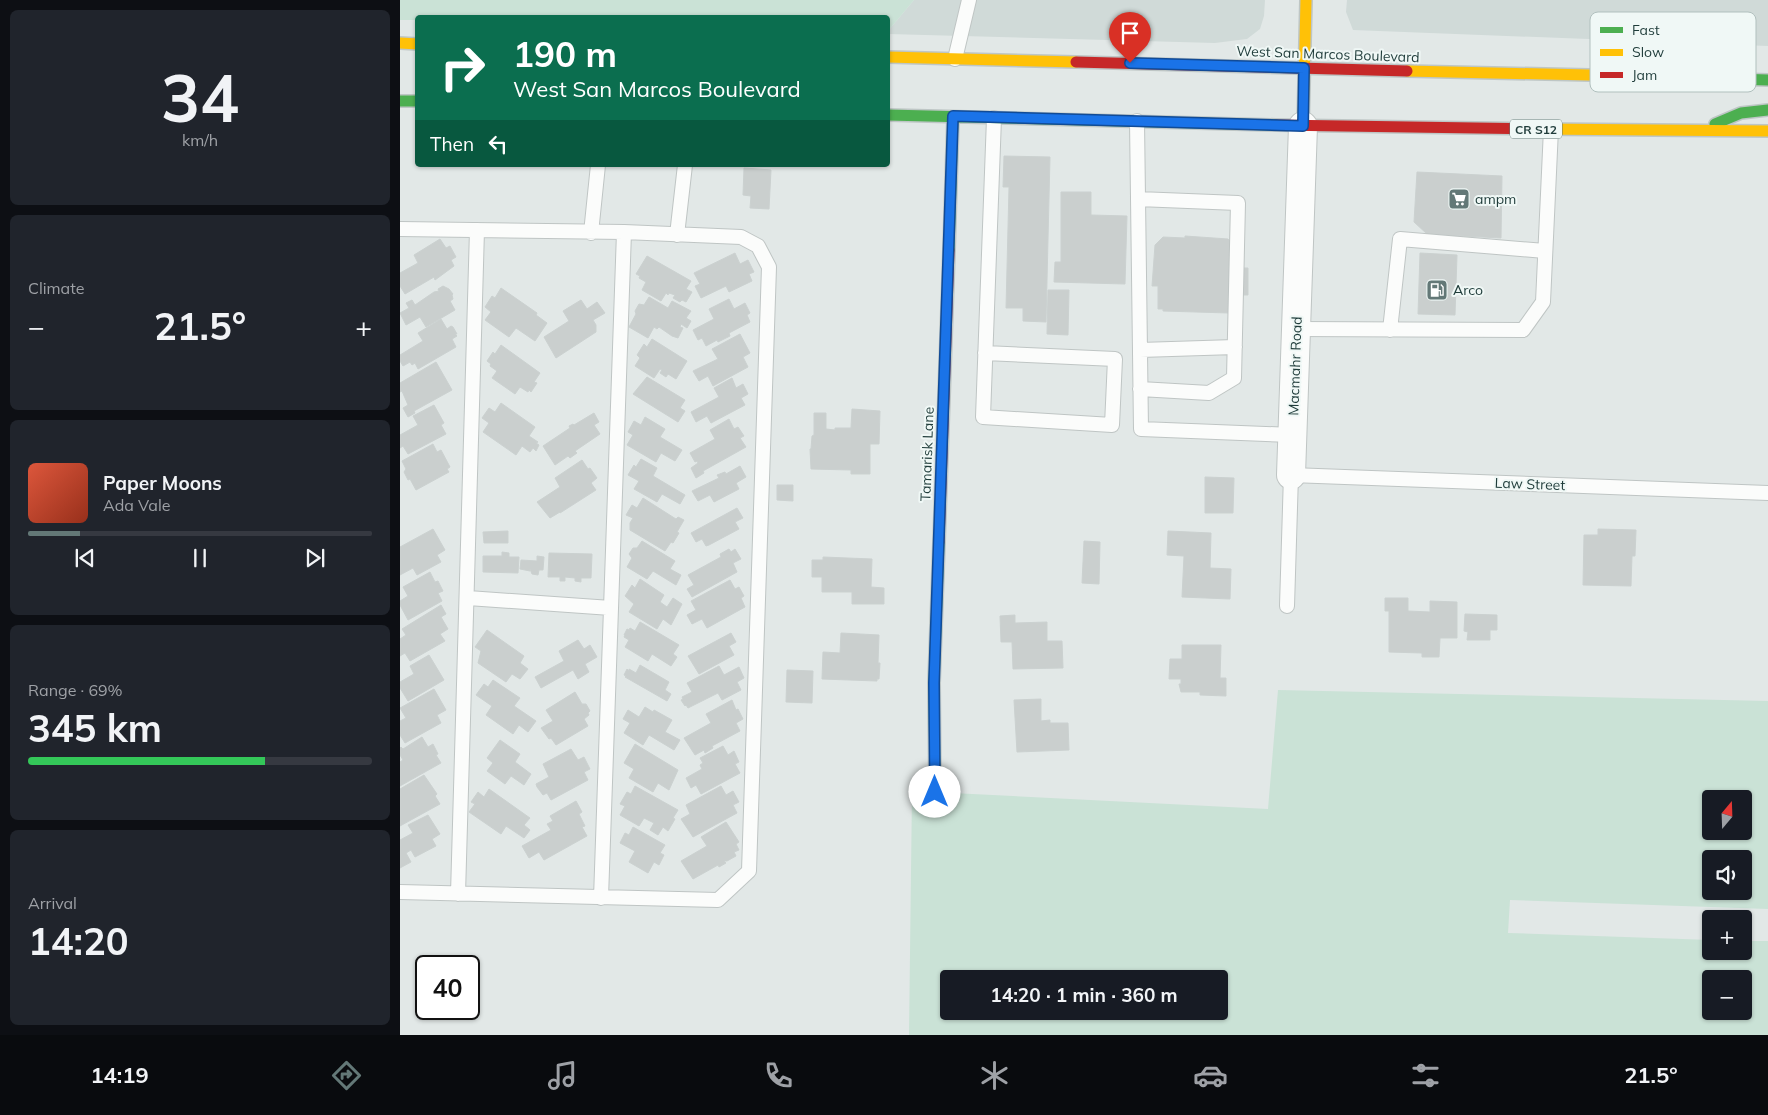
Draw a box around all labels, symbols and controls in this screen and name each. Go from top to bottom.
pin [1109,12,1151,63]
legend [1590,12,1756,92]
icon: arrive [1116,19,1144,47]
text: Fast [1632,21,1660,39]
text: 190 m [513,32,617,76]
icon: right [430,35,495,100]
street label: West San Marcos Boulevard [1236,42,1420,66]
text: Slow [1632,43,1664,61]
text: 34 [161,57,239,138]
text: Jam [1632,66,1657,84]
text: West San Marcos Boulevard [513,75,801,103]
road number: CR S12 [1510,120,1562,138]
text: km/h [182,130,218,150]
icon: left [484,130,512,158]
text: Then [430,132,474,156]
supermarket icon: ampm [1447,187,1471,211]
place label: ampm [1475,190,1516,208]
text: Climate [28,278,84,298]
fuel station icon: Arco [1425,278,1449,302]
place label: Arco [1453,281,1483,299]
text: 21.5° [154,302,246,350]
text: − [28,309,45,344]
text: + [355,309,372,344]
street label: Macmahr Road [1284,316,1306,416]
street label: Tamarisk Lane [916,406,938,502]
text: Paper Moons [103,471,222,495]
street label: Law Street [1494,474,1566,494]
text: Ada Vale [103,495,170,515]
icon: previous [71,544,99,572]
icon: pause [186,544,214,572]
icon: next [301,544,329,572]
text: Range · 69% [28,680,123,700]
text: 345 km [28,704,162,752]
position arrow [908,765,960,817]
north arrow [1702,790,1752,840]
map controls [1702,790,1752,1020]
button: sound [1702,850,1752,900]
text: Arrival [28,893,77,913]
button: + [1702,910,1752,960]
text: 14:20 [28,917,129,965]
speed limit sign: 40 [415,955,480,1020]
button: − [1702,970,1752,1020]
text: 14:20 · 1 min · 360 m [990,983,1178,1007]
icon: directions [329,1058,364,1093]
icon: music [545,1058,580,1093]
icon: phone [761,1058,796,1093]
icon: climate [977,1058,1012,1093]
icon: car [1193,1058,1228,1093]
icon: filters [1408,1058,1443,1093]
text: 14:19 [90,1061,149,1089]
text: 21.5° [1624,1061,1678,1089]

